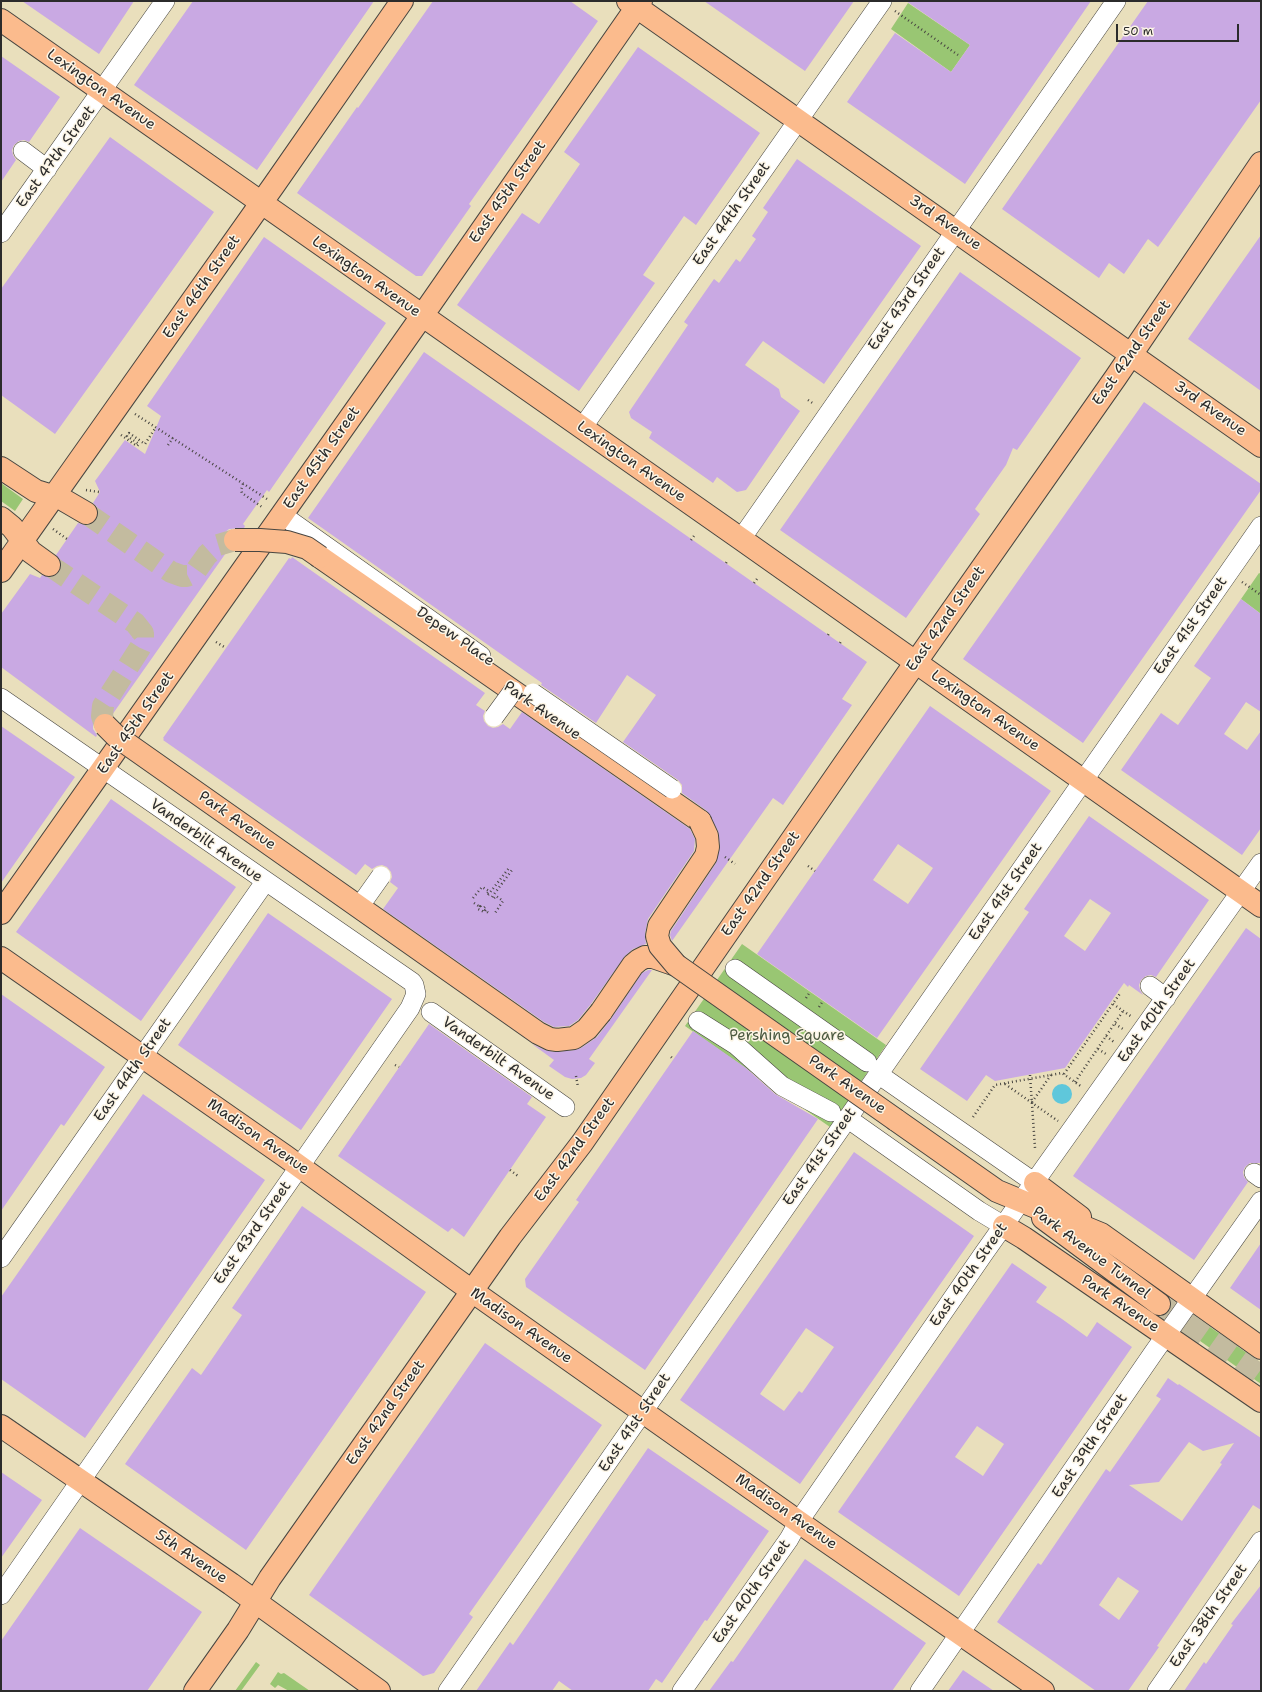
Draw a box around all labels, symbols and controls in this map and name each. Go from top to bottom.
scale bar [1118,16,1241,42]
text: 50 m [1123,23,1153,39]
street label: Lexington Avenue [43,46,159,134]
street label: East 47th Street [13,102,99,212]
street label: East 45th Street [466,137,550,247]
street label: East 44th Street [689,159,775,269]
street label: 3rd Avenue [905,192,985,254]
street label: East 46th Street [159,232,245,342]
street label: Lexington Avenue [308,233,424,321]
street label: East 43rd Street [865,244,949,354]
street label: East 42nd Street [1089,297,1175,409]
street label: 3rd Avenue [1170,378,1250,440]
street label: East 45th Street [280,403,364,513]
street label: Lexington Avenue [573,418,689,506]
street label: East 42nd Street [903,563,989,675]
street label: East 41st Street [1150,574,1232,678]
street label: Depew Place [412,603,498,671]
street label: Lexington Avenue [927,667,1043,755]
street label: East 45th Street [94,668,178,778]
street label: Park Avenue [500,678,584,744]
street label: Park Avenue [195,788,279,854]
street label: Vanderbilt Avenue [146,795,266,887]
street label: East 42nd Street [718,828,804,940]
street label: East 41st Street [965,840,1047,944]
street label: East 40th Street [1114,955,1200,1067]
street label: Vanderbilt Avenue [438,1013,558,1105]
street label: East 44th Street [90,1015,176,1125]
park label: Pershing Square [729,1027,845,1045]
street label: Park Avenue [805,1052,889,1118]
street label: East 42nd Street [531,1094,619,1206]
street label: Madison Avenue [204,1095,312,1179]
street label: East 41st Street [779,1105,861,1209]
street label: East 43rd Street [211,1178,295,1288]
street label: Park Avenue Tunnel [1029,1203,1153,1303]
street label: East 40th Street [926,1219,1012,1331]
street label: Park Avenue [1078,1271,1162,1337]
street label: Madison Avenue [467,1284,575,1368]
street label: East 42nd Street [343,1357,429,1469]
street label: East 41st Street [595,1370,675,1476]
street label: East 39th Street [1048,1390,1132,1502]
street label: Madison Avenue [732,1470,840,1554]
street label: 5th Avenue [152,1526,230,1588]
street label: East 40th Street [709,1536,795,1648]
street label: East 38th Street [1167,1561,1251,1671]

